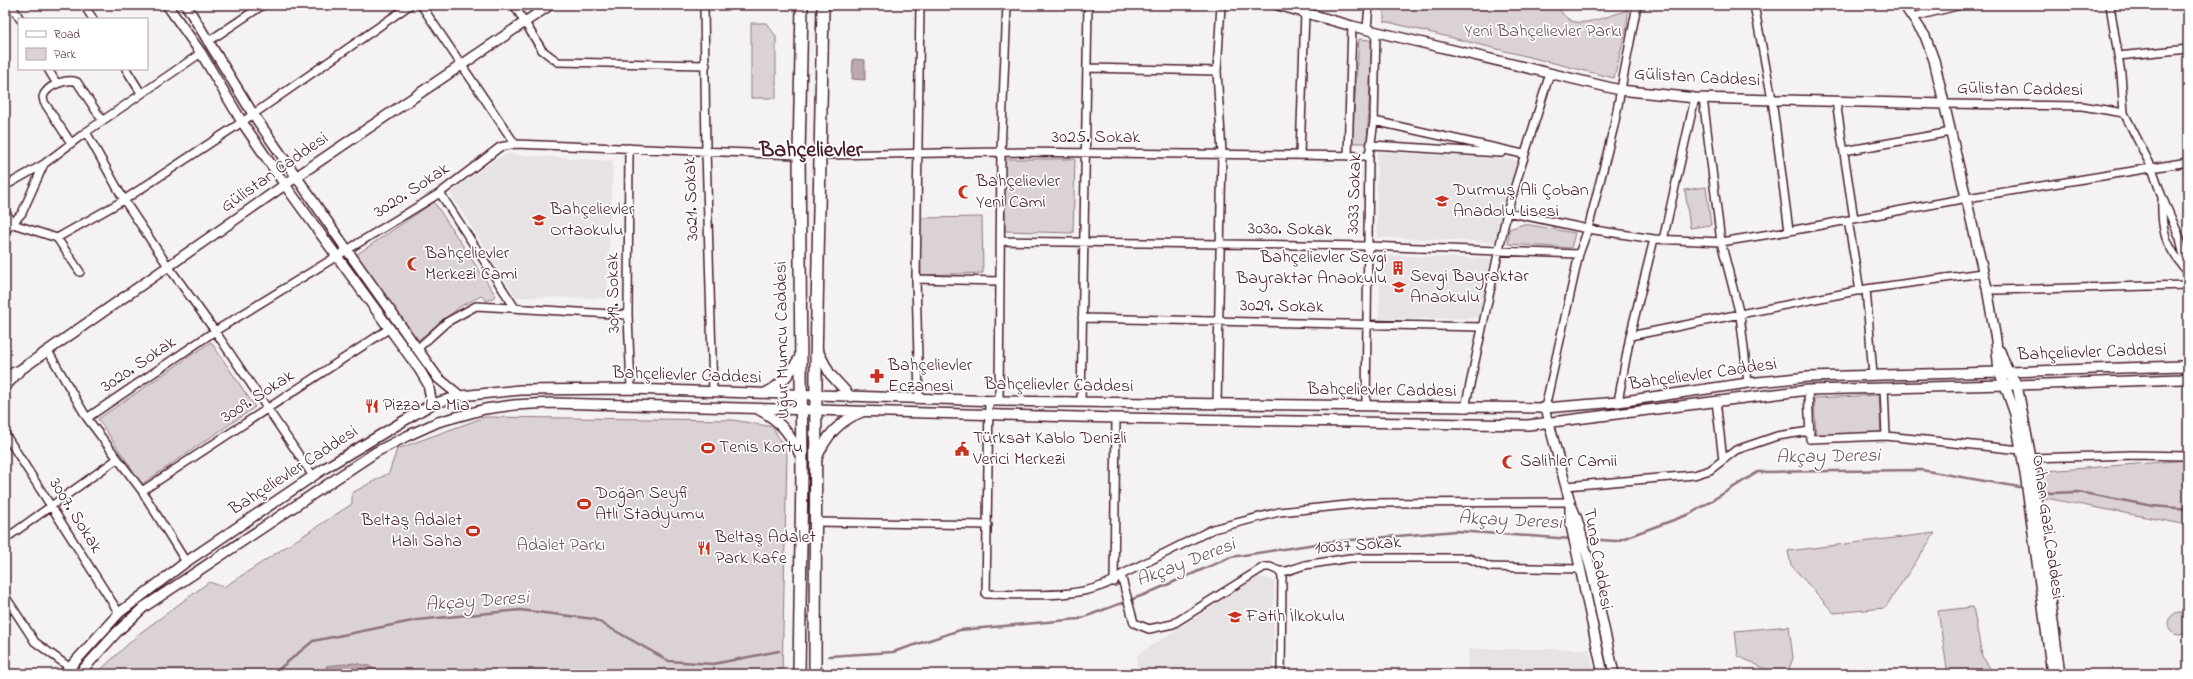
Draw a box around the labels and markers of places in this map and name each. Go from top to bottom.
place label: Bahçelievler Yeni Cami [975,169,1061,216]
place label: Durmuş Ali Çoban Anadolu Lisesi [1452,178,1589,225]
mosque icon: Bahçelievler Yeni Cami [957,184,973,200]
school or university icon: Durmuş Ali Çoban Anadolu Lisesi [1434,193,1450,209]
place label: Bahçelievler Ortaokulu [549,197,635,244]
school or university icon: Bahçelievler Ortaokulu [531,212,547,228]
place label: Bahçelievler Merkezi Cami [424,241,518,288]
place label: Bahçelievler Sevgi Bayraktar Anaokulu [1235,245,1387,292]
mosque icon: Bahçelievler Merkezi Cami [406,256,422,272]
building icon: Bahçelievler Sevgi Bayraktar Anaokulu [1390,260,1406,276]
place label: Sevgi Bayraktar Anaokulu [1410,264,1529,311]
school or university icon: Sevgi Bayraktar Anaokulu [1391,279,1407,295]
place label: Bahçelievler Eczanesi [887,353,973,400]
pharmacy icon: Bahçelievler Eczanesi [869,368,885,384]
place label: Pizza La Mia [383,393,470,419]
restaurant icon: Pizza La Mia [364,398,380,414]
place label: Türksat Kablo Denizli Verici Merkezi [972,426,1127,473]
place label: Tenis Kortu [719,435,803,461]
sports icon: Tenis Kortu [700,440,716,456]
public building icon: Türksat Kablo Denizli Verici Merkezi [954,441,970,457]
place label: Salihler Camii [1520,449,1617,475]
mosque icon: Salihler Camii [1501,454,1517,470]
place label: Doğan Seyfi Atlı Stadyumu [594,481,705,528]
sports icon: Doğan Seyfi Atlı Stadyumu [576,496,592,512]
place label: Beltaş Adalet Halı Saha [360,508,462,555]
sports icon: Beltaş Adalet Halı Saha [465,523,481,539]
place label: Beltaş Adalet Park Kafe [714,525,816,572]
restaurant icon: Beltaş Adalet Park Kafe [696,540,712,556]
place label: Fatih İlkokulu [1245,604,1345,630]
school or university icon: Fatih İlkokulu [1227,609,1243,625]

